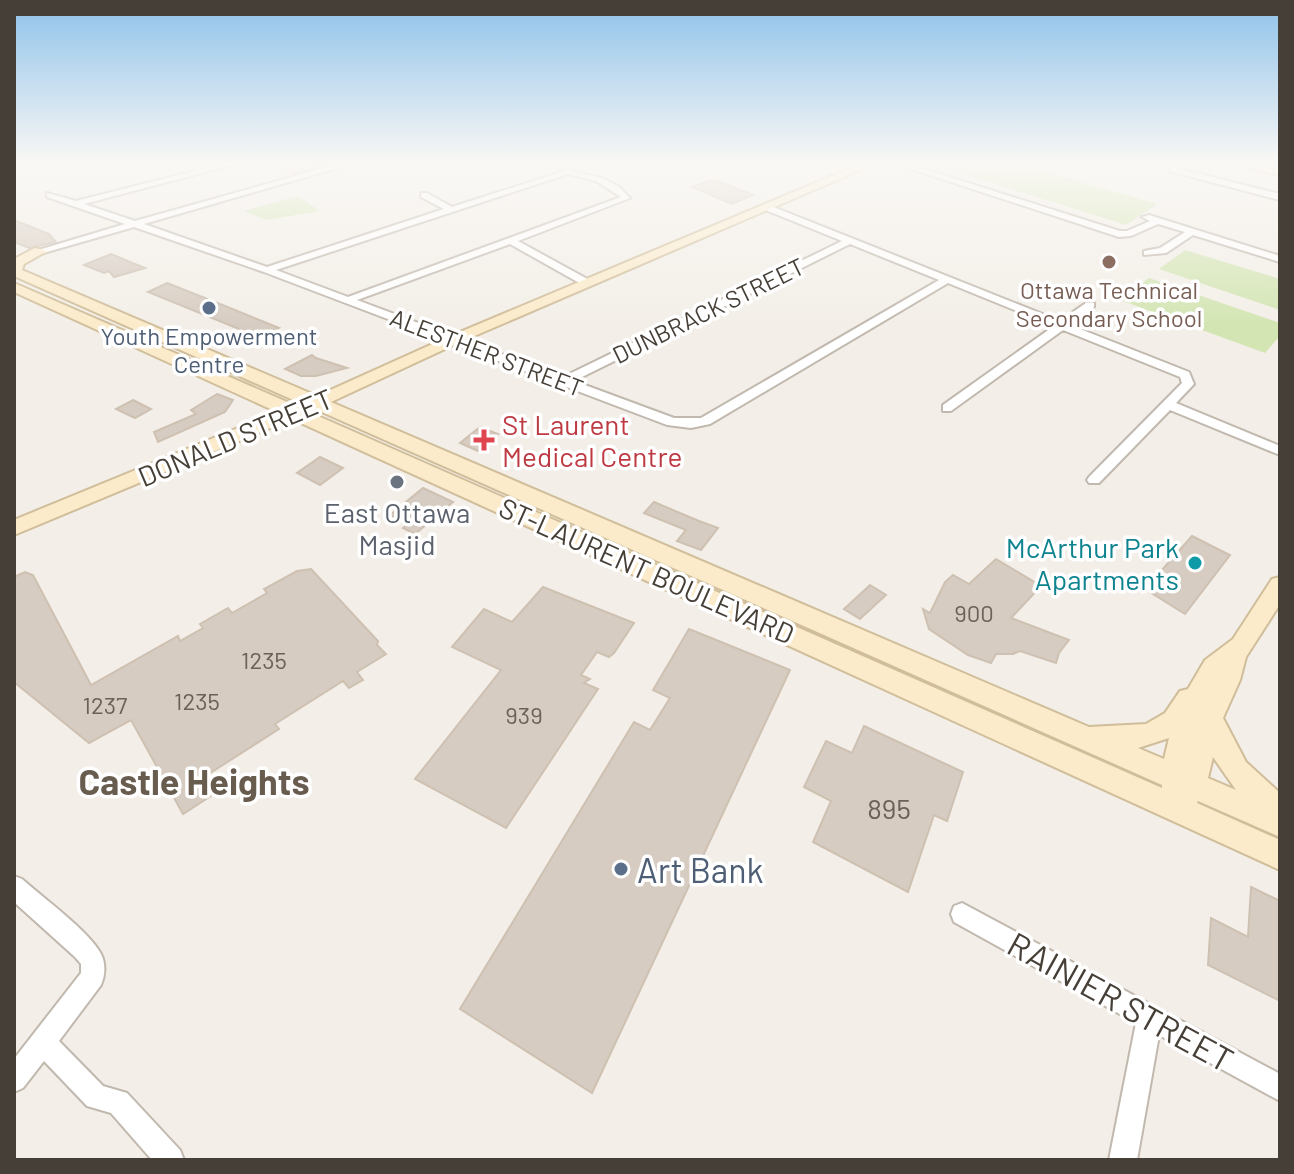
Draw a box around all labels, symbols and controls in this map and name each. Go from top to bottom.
street label: DUNBRACK STREET [607,251,809,369]
marker: Ottawa Technical Secondary School [1100,253,1118,271]
place label: Ottawa Technical Secondary School [1016,275,1202,332]
marker: Youth Empowerment Centre [200,299,218,317]
street label: ALESTHER STREET [387,302,587,402]
place label: Youth Empowerment Centre [100,321,318,378]
street label: DONALD STREET [133,381,337,493]
place label: St Laurent Medical Centre [502,407,682,473]
marker: St Laurent Medical Centre [473,429,495,451]
marker: East Ottawa Masjid [388,473,406,491]
street label: ST-LAURENT BOULEVARD [494,490,800,650]
place label: East Ottawa Masjid [324,495,470,561]
place label: McArthur Park Apartments [1006,530,1179,596]
marker: McArthur Park Apartments [1186,554,1204,572]
house number: 900 [954,598,994,627]
house number: 1235 [241,645,287,674]
house number: 1235 [174,686,220,715]
house number: 1237 [83,690,127,719]
house number: 939 [505,700,543,729]
district label: Castle Heights [78,759,310,802]
house number: 895 [867,791,911,825]
place label: Art Bank [637,849,763,890]
marker: Art Bank [612,860,630,878]
street label: RAINIER STREET [1001,922,1241,1080]

